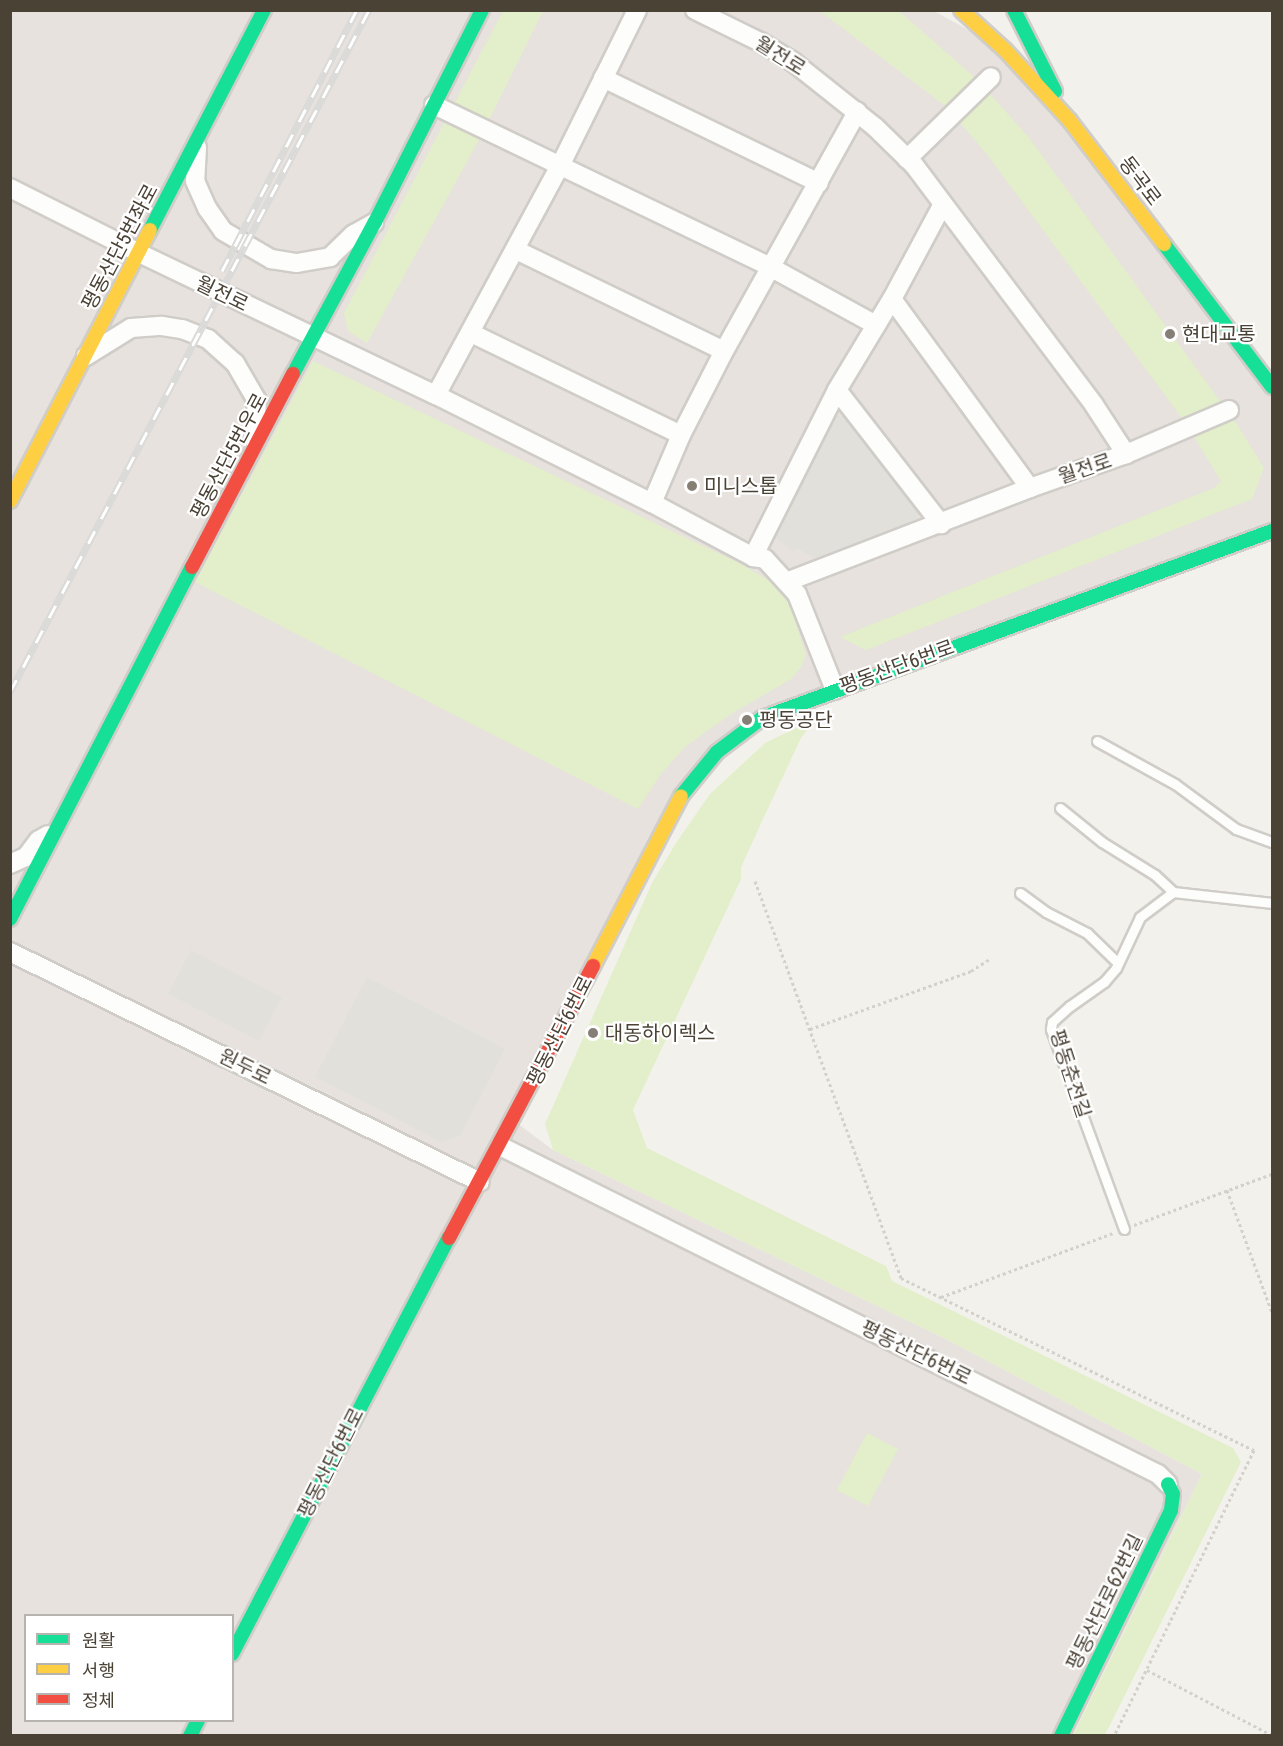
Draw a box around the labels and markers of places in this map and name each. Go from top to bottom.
place label: 현대교통 [1182,322,1256,346]
marker: 현대교통 [1163,327,1177,341]
place label: 미니스톱 [704,474,778,498]
marker: 미니스톱 [685,479,699,493]
place label: 평동공단 [759,708,833,732]
marker: 평동공단 [740,713,754,727]
place label: 대동하이렉스 [605,1021,715,1045]
marker: 대동하이렉스 [586,1026,600,1040]

